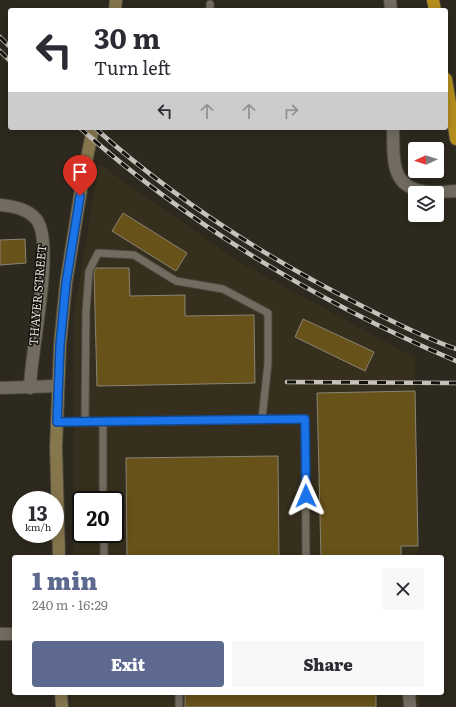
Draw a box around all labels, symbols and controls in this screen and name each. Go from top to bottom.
text: 30 m [94,16,160,58]
icon: left [28,24,80,76]
text: Turn left [94,54,171,81]
icon: left [154,100,176,122]
icon: ahead [196,100,218,122]
icon: ahead [238,100,260,122]
icon: right [280,100,302,122]
north arrow [408,142,444,178]
map controls [408,142,444,222]
pin [63,155,97,196]
icon: arrive [69,161,91,183]
button: layers [408,186,444,222]
street label: THAYER STREET [24,243,50,347]
position arrow [285,475,327,517]
speed limit sign: 20 [72,491,124,543]
text: 13 [28,497,48,527]
text: km/h [25,519,51,534]
text: 1 min [32,562,97,597]
button: close [382,568,424,610]
text: 240 m · 16:29 [32,595,108,614]
button: Exit [32,641,224,687]
button: Share [232,641,424,687]

